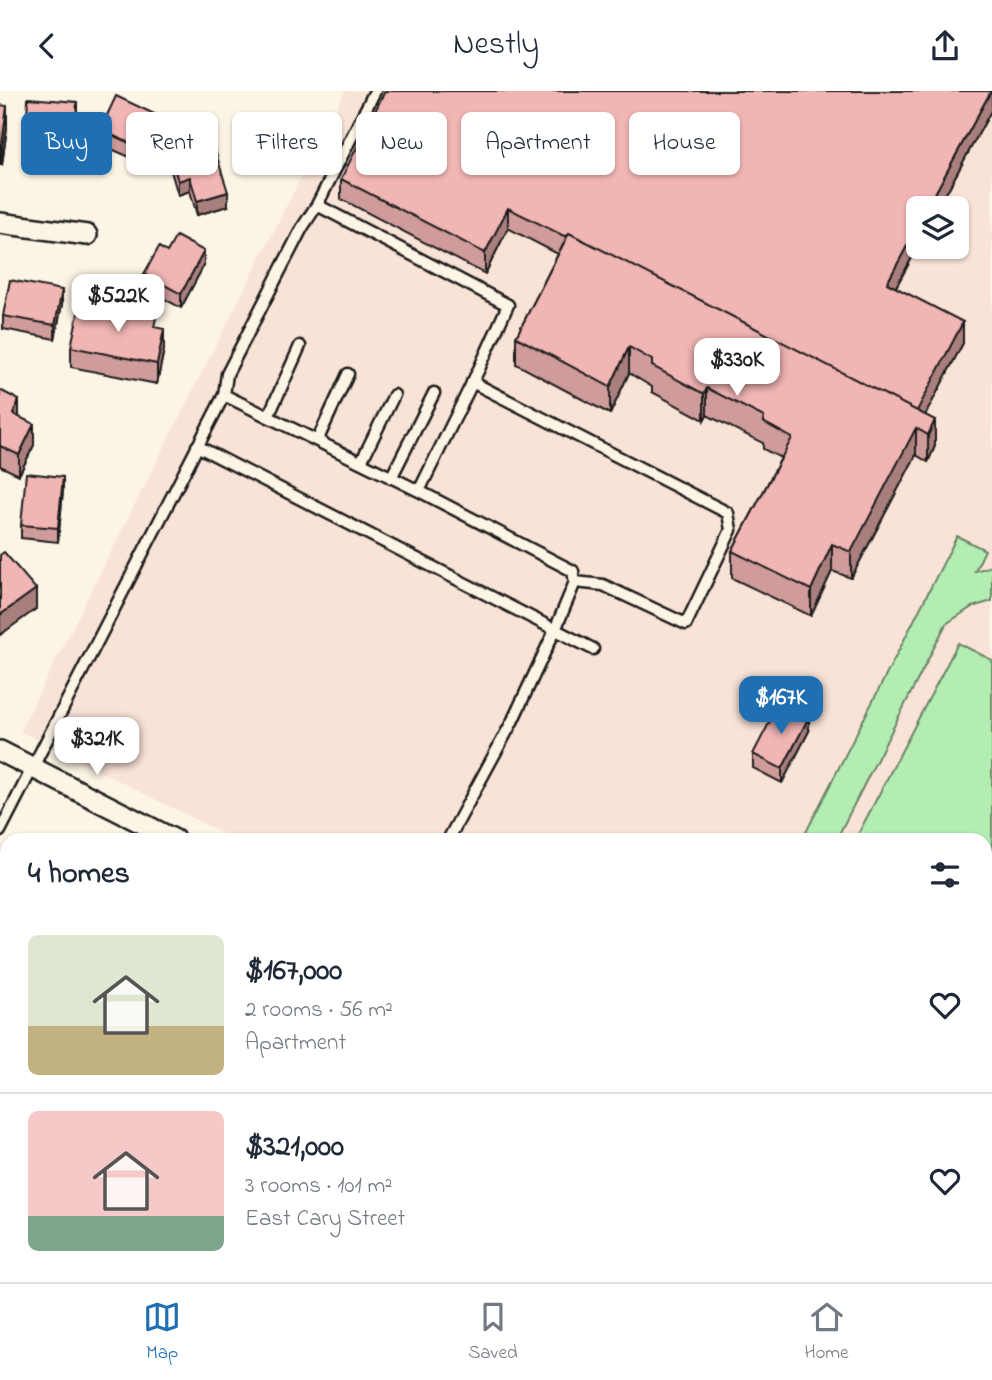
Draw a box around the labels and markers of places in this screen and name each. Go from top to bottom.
pin: $522K [69,275,167,334]
pin: $330K [688,338,786,398]
pin: $167K [732,677,830,736]
pin: $321K [48,717,146,777]

